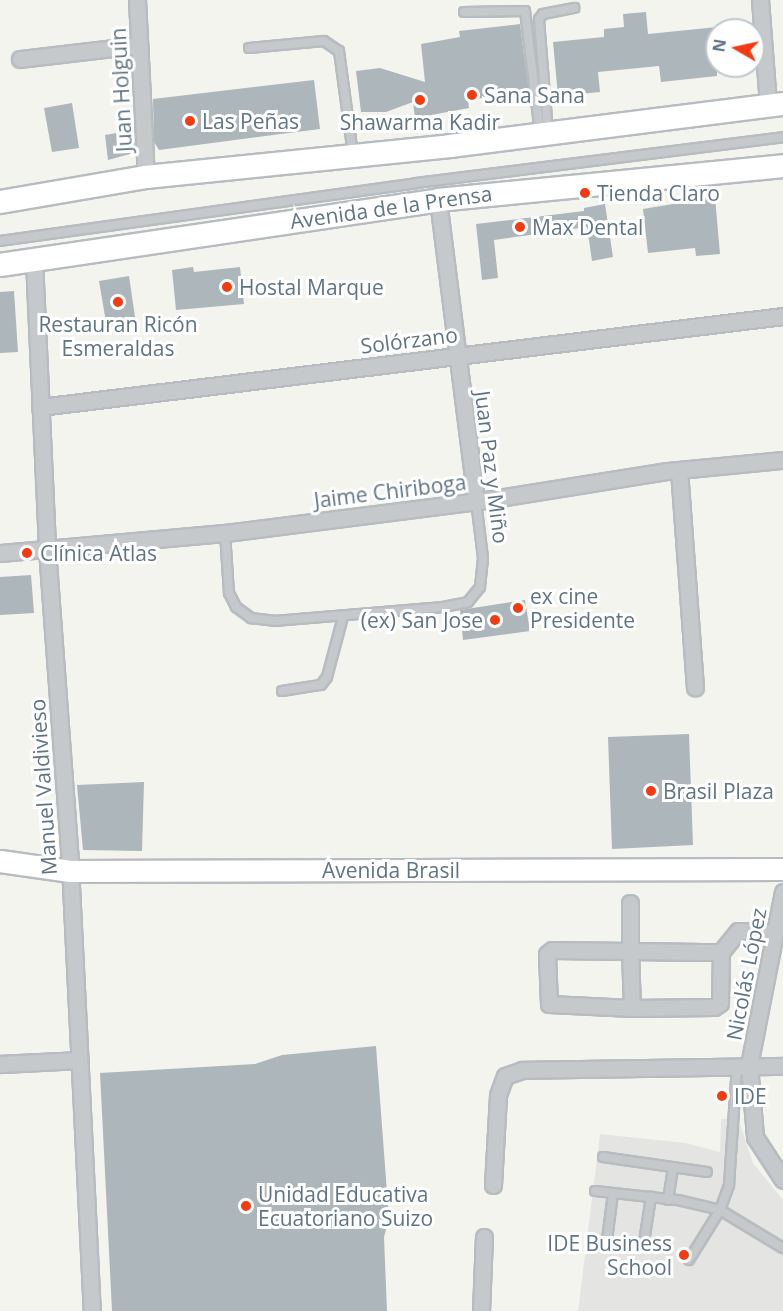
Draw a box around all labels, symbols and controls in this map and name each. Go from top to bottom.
north arrow [705,18,765,78]
street label: Juan Holguin [105,27,137,153]
text: N [707,37,731,54]
place label: Sana Sana [484,82,585,108]
marker: Sana Sana [465,88,479,102]
marker: Shawarma Kadir [413,93,427,107]
place label: Las Peñas [202,108,299,134]
place label: Shawarma Kadir [340,109,500,135]
marker: Las Peñas [183,114,197,128]
street label: Avenida de la Prensa [288,180,494,234]
place label: Tienda Claro [597,180,720,206]
marker: Tienda Claro [578,186,592,200]
place label: Max Dental [532,214,643,240]
marker: Max Dental [513,220,527,234]
place label: Hostal Marque [239,274,384,300]
marker: Hostal Marque [220,280,234,294]
marker: Restauran Ricón Esmeraldas [111,295,125,309]
place label: Restauran Ricón Esmeraldas [38,311,198,361]
street label: Solórzano [359,322,459,358]
street label: Juan Paz y Miño [470,389,514,545]
street label: Jaime Chiriboga [312,469,468,513]
place label: Clínica Atlas [40,540,157,566]
marker: Clínica Atlas [18,544,36,562]
place label: ex cine Presidente [530,583,635,633]
marker: ex cine Presidente [511,601,525,615]
place label: (ex) San Jose [361,607,483,633]
marker: (ex) San Jose [488,613,502,627]
street label: Manuel Valdivieso [24,698,62,876]
place label: Brasil Plaza [663,778,774,804]
marker: Brasil Plaza [644,784,658,798]
street label: Avenida Brasil [322,857,460,883]
street label: Nicolás López [721,906,771,1042]
place label: IDE [734,1083,767,1109]
marker: IDE [715,1089,729,1103]
place label: Unidad Educativa Ecuatoriano Suizo [258,1181,433,1231]
marker: Unidad Educativa Ecuatoriano Suizo [239,1199,253,1213]
place label: IDE Business School [547,1230,672,1280]
marker: IDE Business School [677,1248,691,1262]

